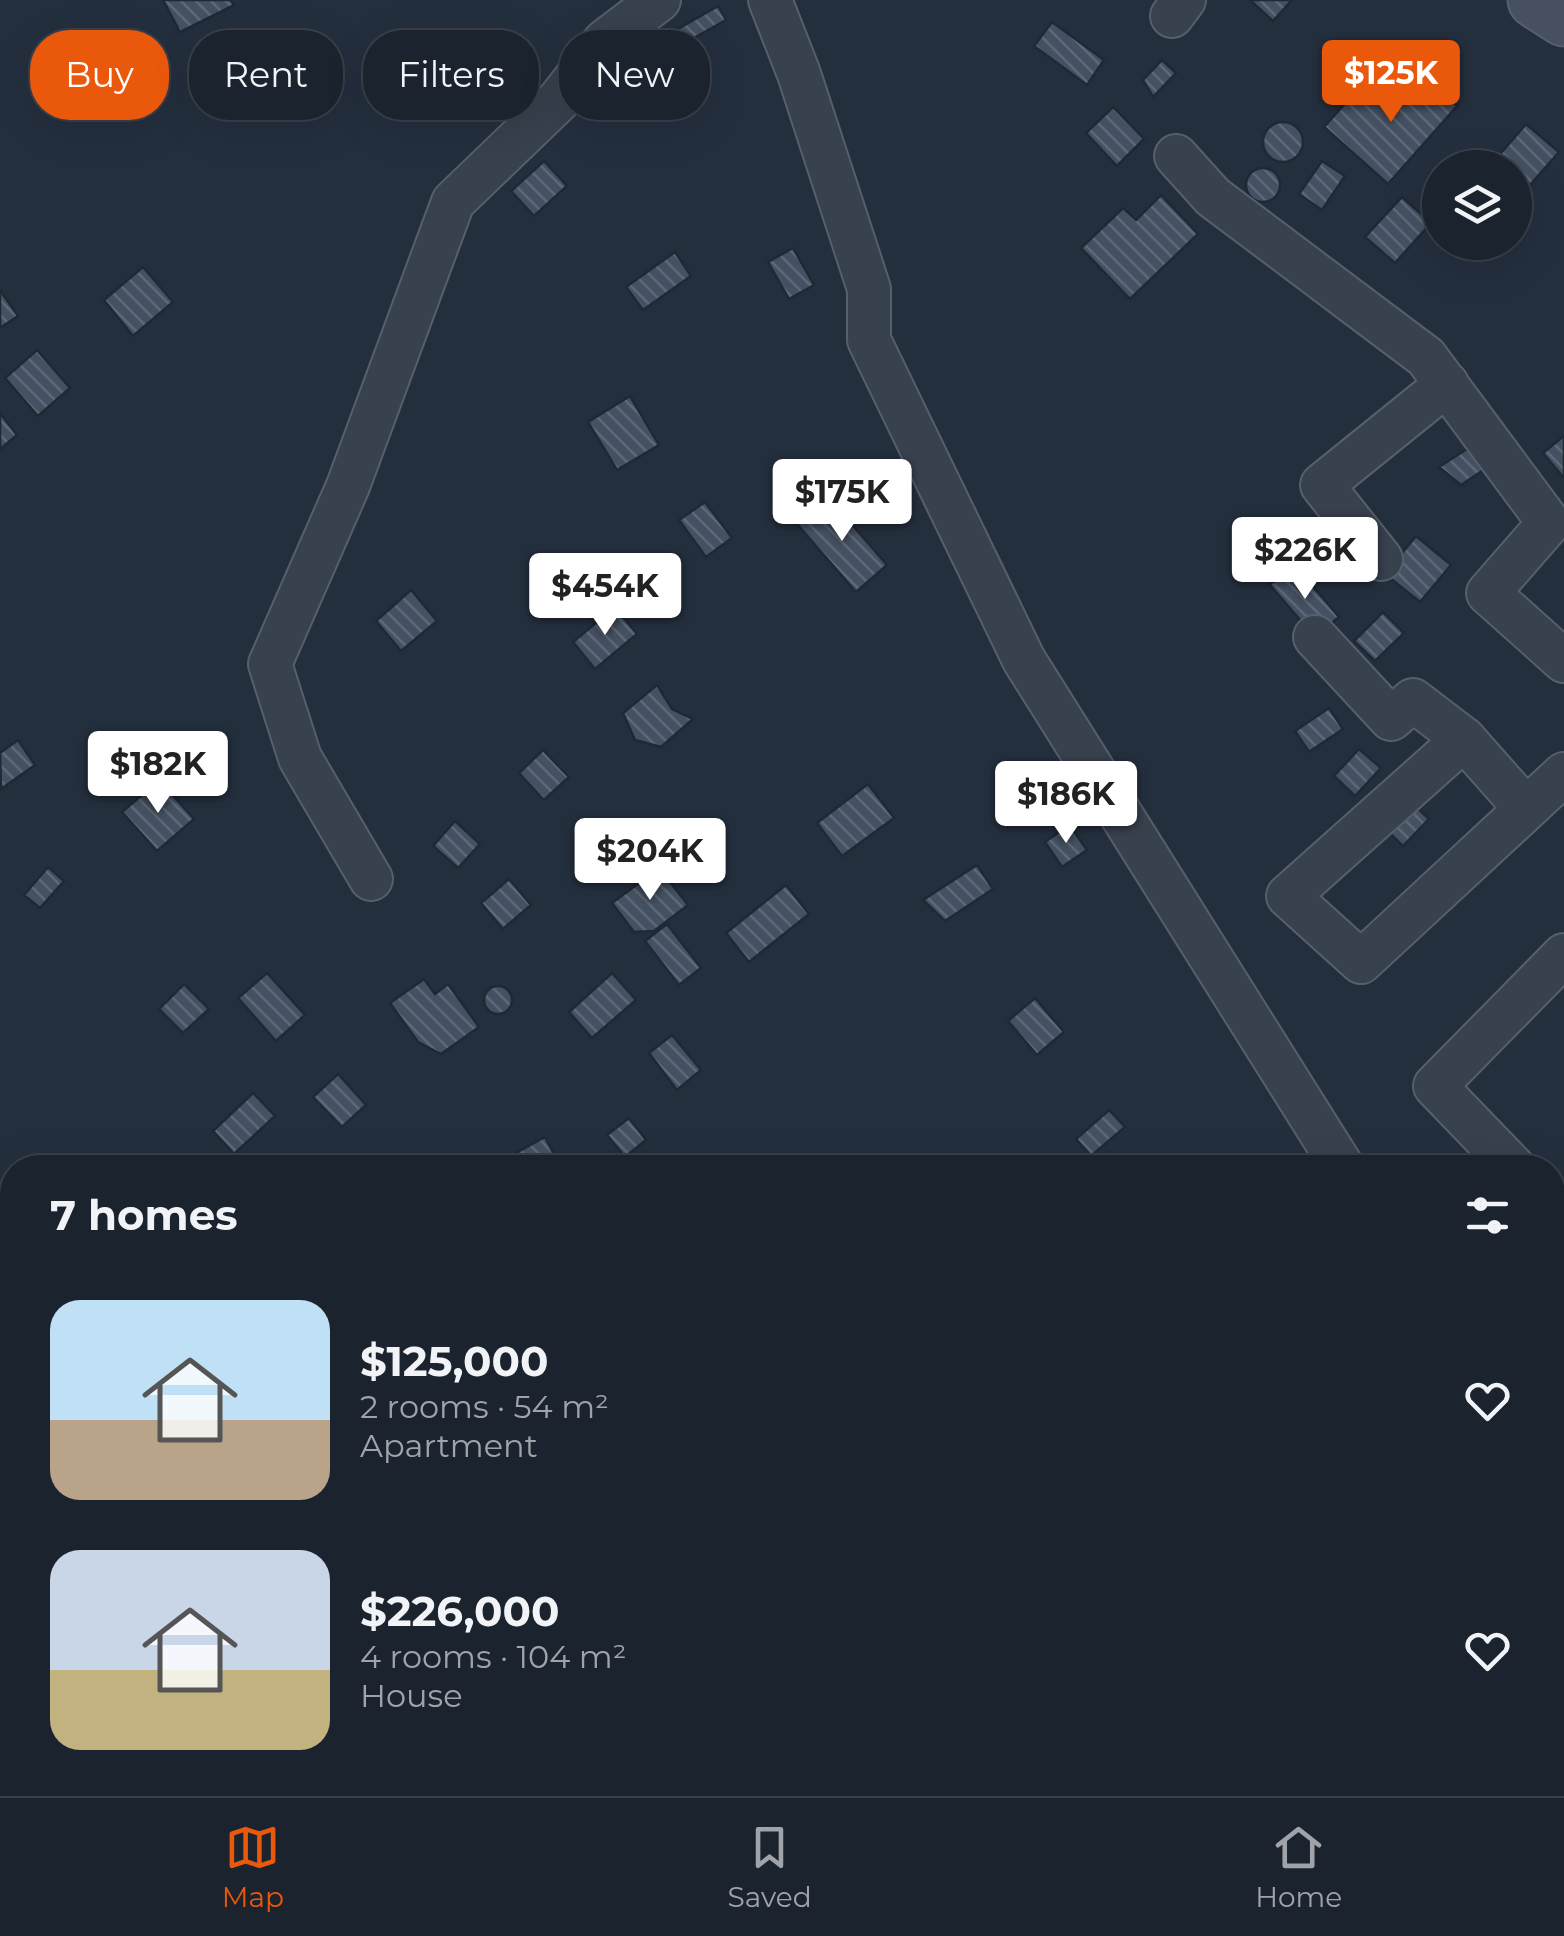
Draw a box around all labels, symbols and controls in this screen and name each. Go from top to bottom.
chip: Buy [30,30,169,120]
chip: Rent [189,30,343,120]
chip: Filters [363,30,539,120]
chip: New [559,30,710,120]
pin: $125K [1321,40,1461,125]
text: $125K [1344,53,1438,92]
map controls [1422,150,1532,260]
button: layers [1422,150,1532,260]
pin: $175K [772,459,912,544]
text: $175K [795,472,889,511]
pin: $226K [1235,517,1375,602]
text: $226K [1254,530,1356,569]
pin: $454K [535,553,675,638]
text: $454K [551,566,659,605]
pin: $182K [88,731,228,816]
text: $182K [110,744,206,783]
pin: $186K [996,761,1136,846]
text: $186K [1017,774,1115,813]
pin: $204K [580,818,720,903]
text: $204K [597,831,703,870]
icon: filters [1460,1188,1515,1243]
text: 7 homes [50,1189,238,1241]
text: $125,000 [360,1335,549,1387]
icon: home [130,1340,250,1460]
icon: heart [1460,1373,1515,1428]
text: 2 rooms · 54 m² [360,1387,609,1426]
text: Apartment [360,1426,538,1465]
text: $226,000 [360,1585,560,1637]
icon: home [130,1590,250,1710]
icon: heart [1460,1623,1515,1678]
text: 4 rooms · 104 m² [360,1637,626,1676]
text: House [360,1676,463,1715]
tab: Map [222,1820,284,1914]
tab: Saved [728,1820,812,1914]
tab: Home [1255,1820,1342,1914]

